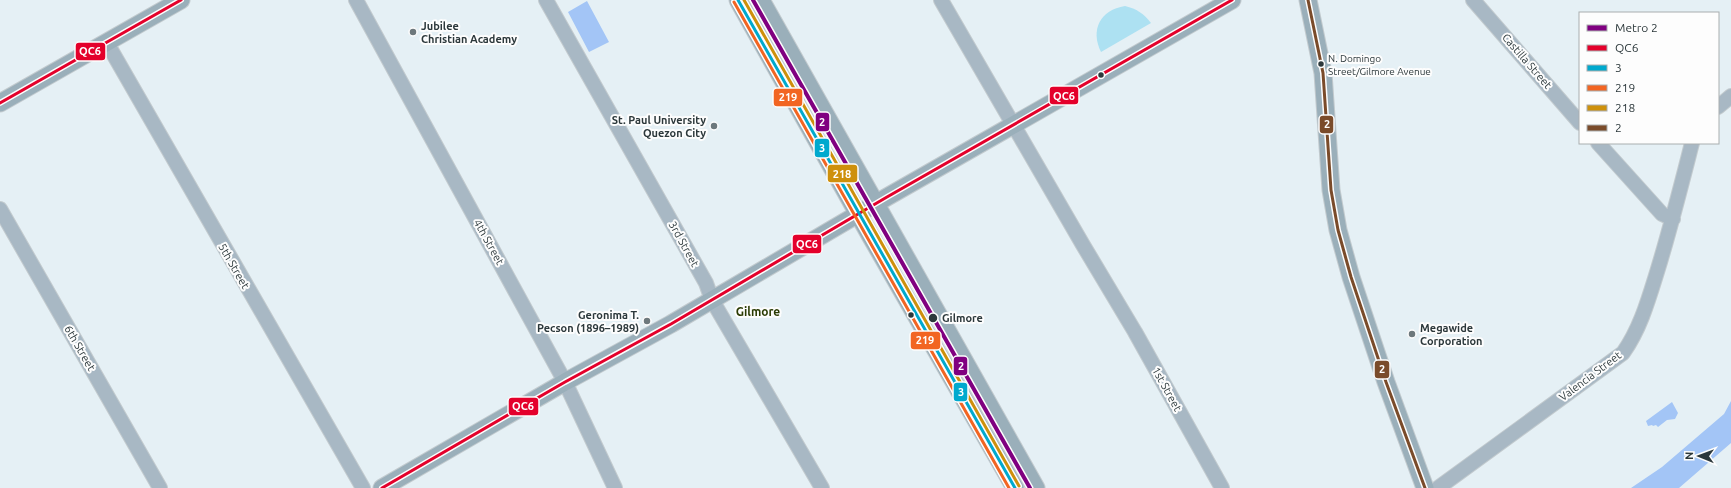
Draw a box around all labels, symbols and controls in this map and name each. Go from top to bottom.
legend [1579,12,1719,144]
place label: Jubilee Christian Academy [421,20,517,45]
text: Metro 2 [1615,21,1658,34]
marker: Jubilee Christian Academy [408,27,418,37]
street label: Castilla Street [1500,31,1555,91]
text: QC6 [1615,41,1639,54]
line badge: QC6 [75,42,106,61]
text: QC6 [79,45,101,57]
place label: N. Domingo Street/Gilmore Avenue [1328,53,1431,77]
marker: N. Domingo Street/Gilmore Avenue [1316,59,1326,69]
text: 3 [1615,61,1622,74]
unlabelled marker [1096,70,1106,80]
text: 219 [1615,81,1635,94]
line badge: QC6 [1049,86,1079,105]
line badge: 219 [773,88,803,107]
text: QC6 [1053,90,1075,102]
text: 219 [779,91,797,103]
text: 218 [1615,101,1636,114]
line badge: 2 [815,112,830,132]
place label: St. Paul University Quezon City [612,114,706,139]
line badge: 2 [1319,115,1334,134]
text: 2 [819,116,825,128]
text: 2 [1324,118,1330,130]
marker: St. Paul University Quezon City [709,121,719,131]
text: 2 [1615,121,1622,134]
line badge: 3 [814,138,830,158]
text: 3 [819,142,825,154]
line badge: 218 [827,164,858,183]
text: 218 [833,168,851,180]
street label: 4th Street [472,217,507,267]
street label: 3rd Street [667,219,702,269]
line badge: QC6 [792,234,822,254]
text: QC6 [796,238,818,250]
street label: 5th Street [216,241,252,291]
district label: Gilmore [736,305,780,318]
place label: Geronima T. Pecson (1896–1989) [537,309,639,335]
unlabelled marker [906,310,916,320]
marker: Gilmore [927,312,939,324]
place label: Gilmore [942,312,983,324]
marker: Geronima T. Pecson (1896–1989) [642,316,652,326]
place label: Megawide Corporation [1420,322,1483,347]
street label: 6th Street [62,323,98,373]
marker: Megawide Corporation [1407,329,1417,339]
line badge: 219 [910,331,941,350]
text: 219 [916,334,934,346]
street label: Valencia Street [1557,348,1624,403]
line badge: 2 [953,356,968,376]
text: 2 [958,360,964,372]
line badge: 2 [1374,360,1390,379]
text: 2 [1379,363,1385,375]
street label: 1st Street [1150,365,1184,414]
line badge: 3 [953,382,968,402]
text: 3 [958,386,964,398]
line badge: QC6 [508,397,539,416]
text: QC6 [512,400,534,412]
north arrow [1679,436,1719,476]
text: N [1683,452,1695,460]

